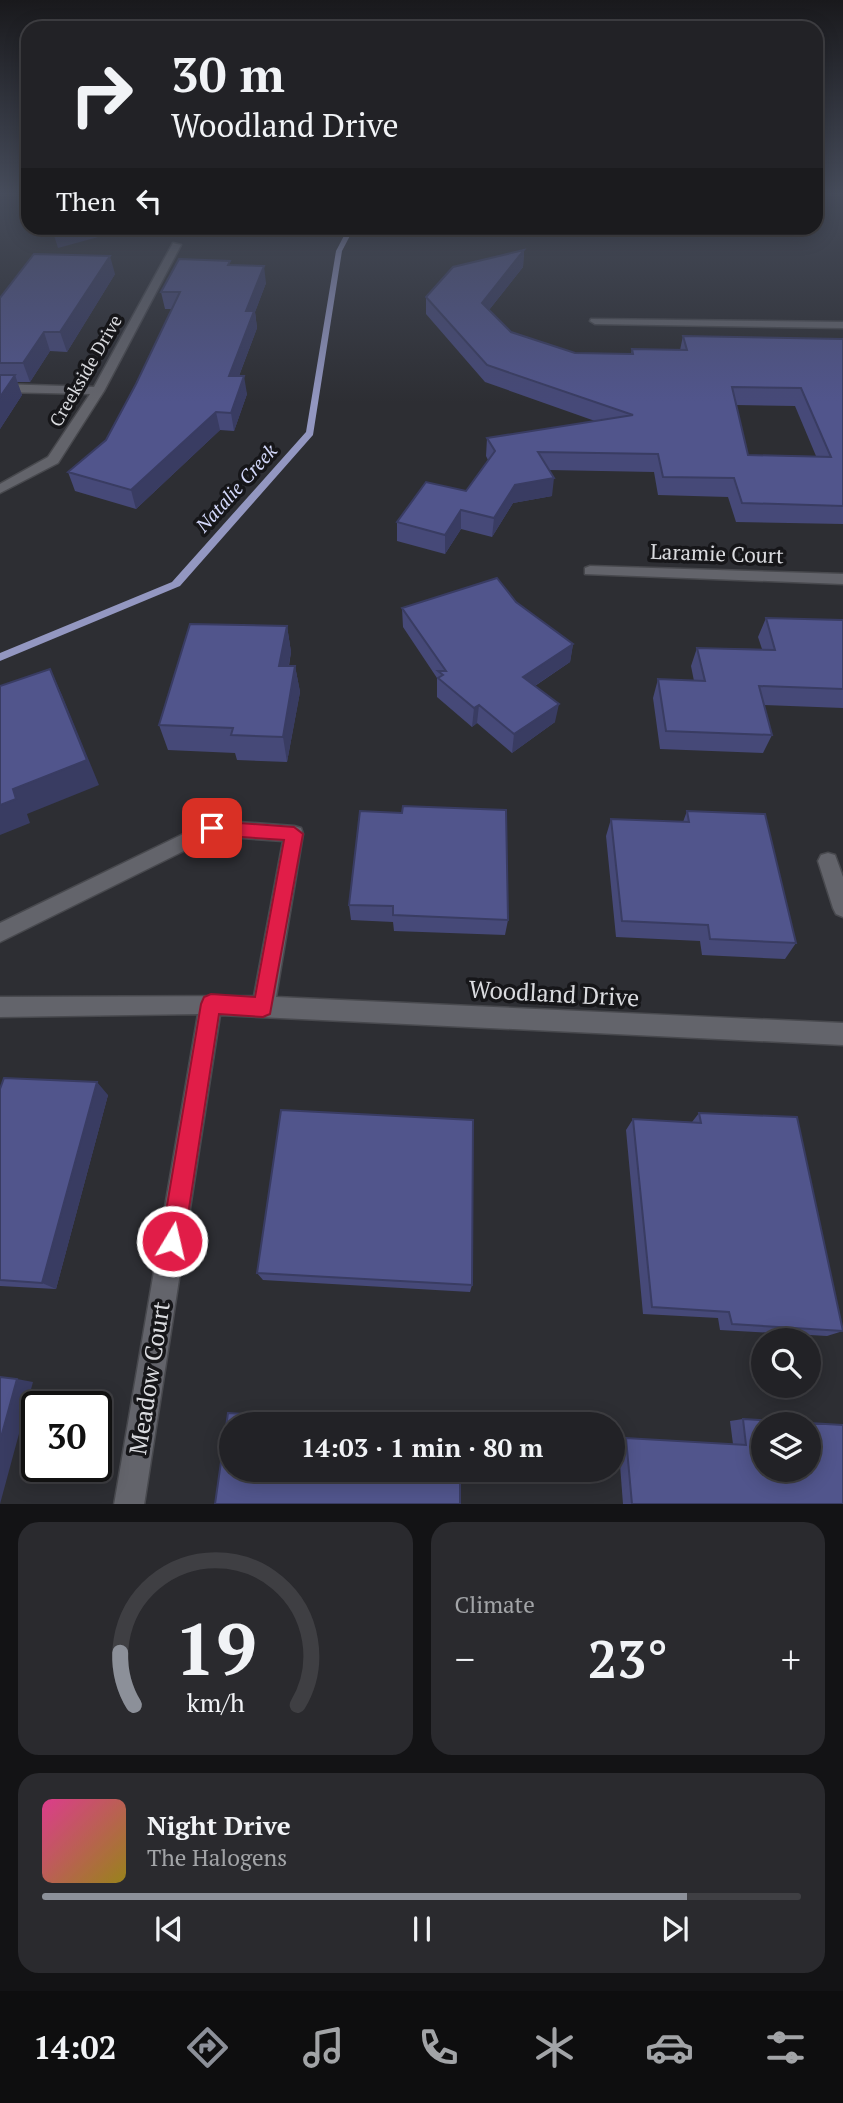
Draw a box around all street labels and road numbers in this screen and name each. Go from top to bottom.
street label: Creekside Drive [43,310,127,431]
street label: Laramie Court [650,537,784,569]
street label: Woodland Drive [468,973,640,1013]
street label: Meadow Court [121,1299,177,1457]

